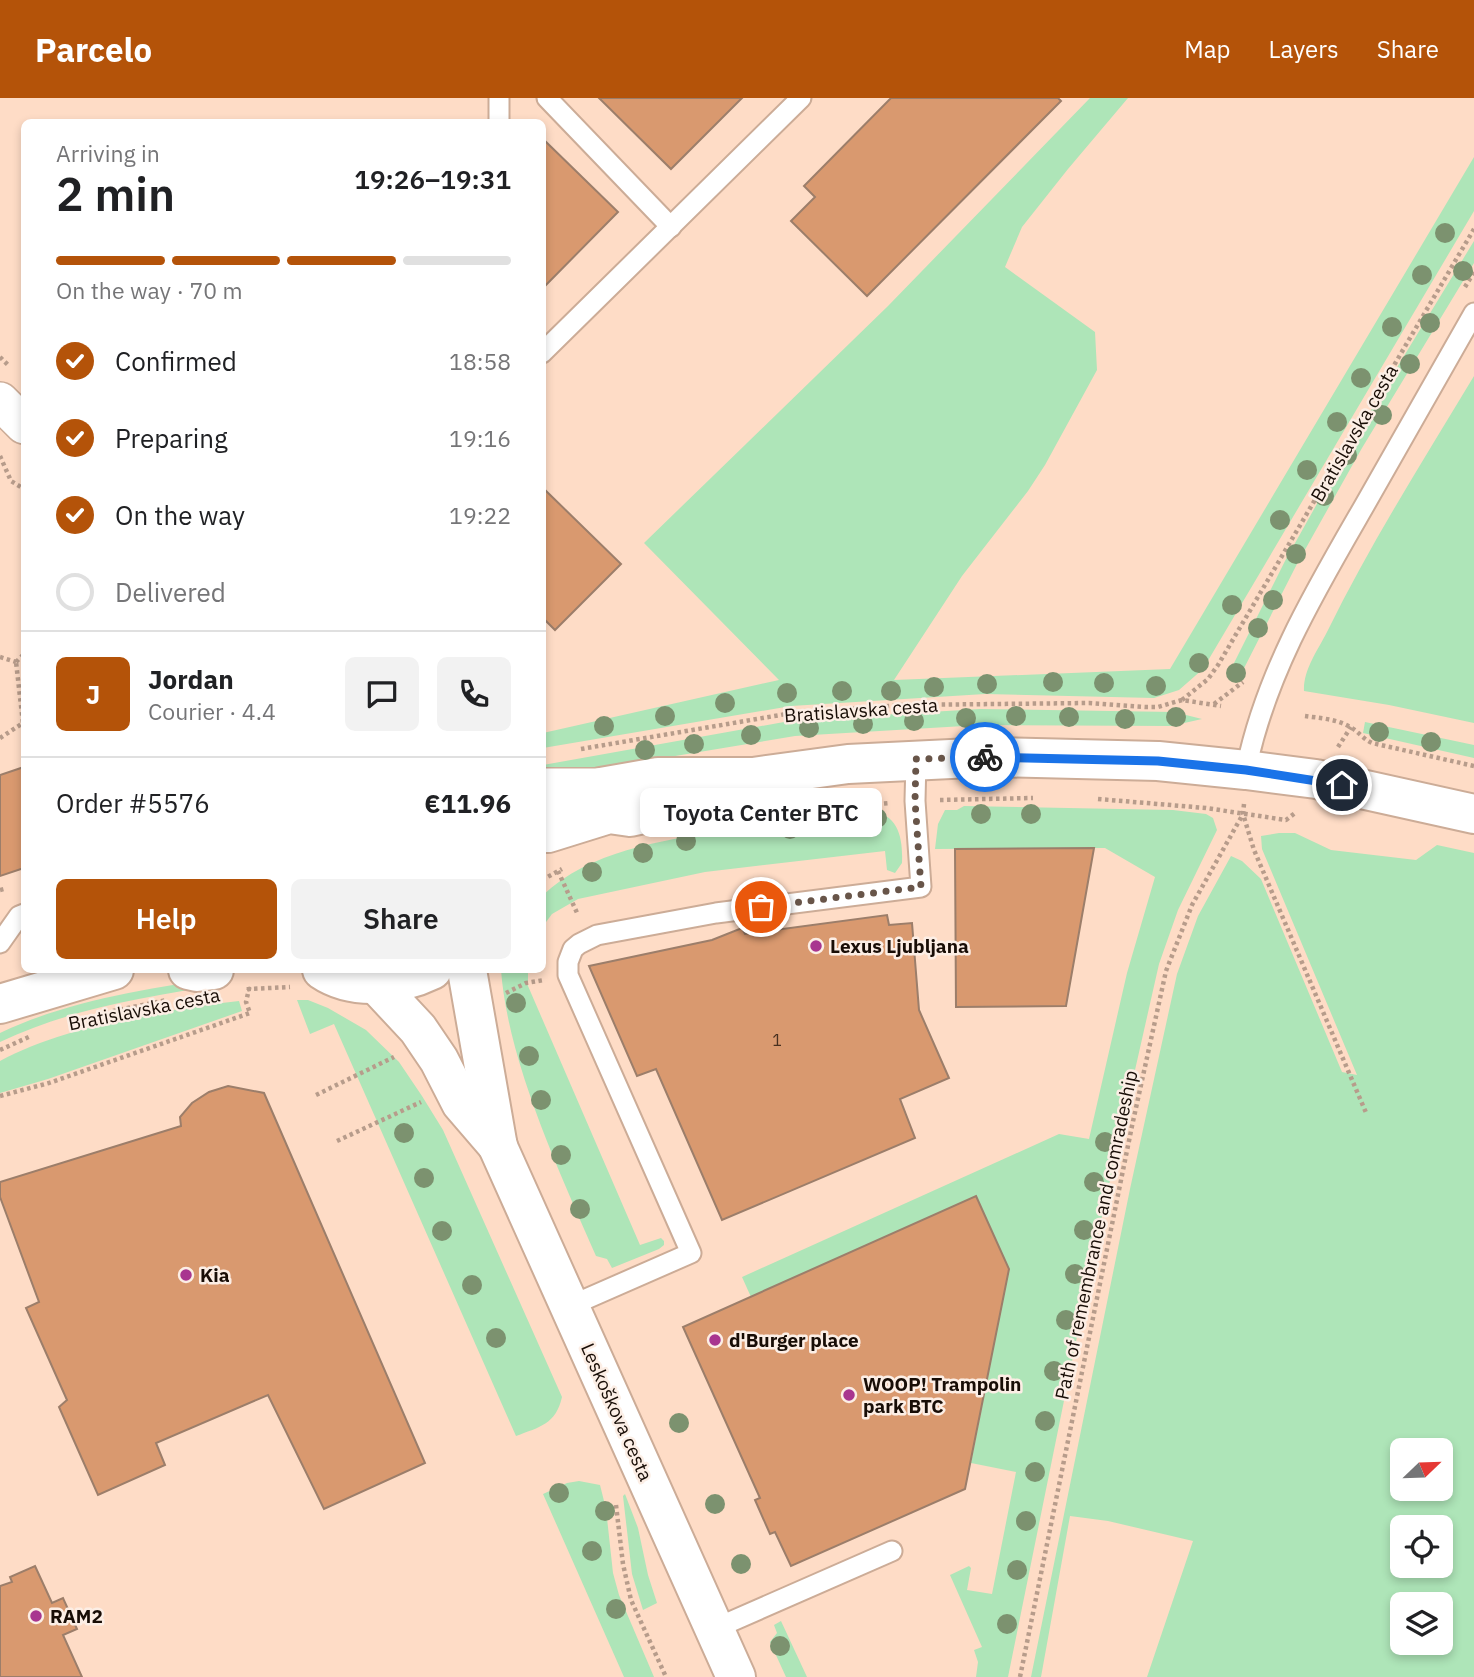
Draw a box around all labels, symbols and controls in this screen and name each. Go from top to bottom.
text: Parcelo [35,28,152,71]
text: Map [1184,33,1231,65]
text: Layers [1269,33,1339,65]
text: Share [1377,33,1439,65]
text: Arriving in [56,138,160,168]
text: 19:26–19:31 [354,162,511,196]
text: 2 min [56,164,175,224]
text: On the way · 70 m [56,275,243,305]
icon: check [56,342,94,380]
text: Confirmed [115,344,237,378]
text: 18:58 [449,346,511,376]
street label: Bratislavska cesta [1305,360,1403,506]
icon: check [56,419,94,457]
text: Preparing [115,421,228,455]
text: 19:16 [449,423,511,453]
icon: check [56,496,94,534]
text: On the way [115,498,245,532]
text: 19:22 [449,500,511,530]
text: Delivered [115,575,226,609]
button: chat [345,657,419,731]
button: phone [437,657,511,731]
text: Jordan [148,662,234,696]
text: J [86,677,100,711]
street label: Bratislavska cesta [783,693,939,727]
text: Courier · 4.4 [148,696,276,726]
courier [950,722,1020,792]
icon: bike [966,738,1004,776]
pin [1312,755,1372,815]
icon: home [1323,766,1361,804]
text: Order #5576 [56,786,210,820]
text: €11.96 [424,786,511,820]
callout: Toyota Center BTC [640,788,882,837]
text: Toyota Center BTC [663,797,859,827]
pin [731,877,791,937]
button: Help [56,879,277,959]
button: Share [291,879,511,959]
icon: bag [742,888,780,926]
place label: Lexus Ljubljana [830,934,969,958]
marker: Lexus Ljubljana [808,938,824,954]
street label: Bratislavska cesta [66,983,222,1035]
house number: 1 [772,1030,782,1050]
street label: Path of remembrance and comradeship [1049,1068,1143,1402]
place label: Kia [200,1263,230,1287]
marker: Kia [178,1267,194,1283]
place label: d'Burger place [729,1328,859,1352]
marker: d'Burger place [707,1332,723,1348]
street label: Leskoškova cesta [576,1339,658,1485]
place label: WOOP! Trampolin park BTC [863,1372,1021,1418]
marker: WOOP! Trampolin park BTC [841,1387,857,1403]
north arrow [1390,1438,1452,1502]
map controls [1390,1438,1453,1655]
button: locate [1390,1515,1453,1578]
button: layers [1390,1592,1453,1655]
place label: RAM2 [50,1604,103,1628]
marker: RAM2 [28,1608,44,1624]

